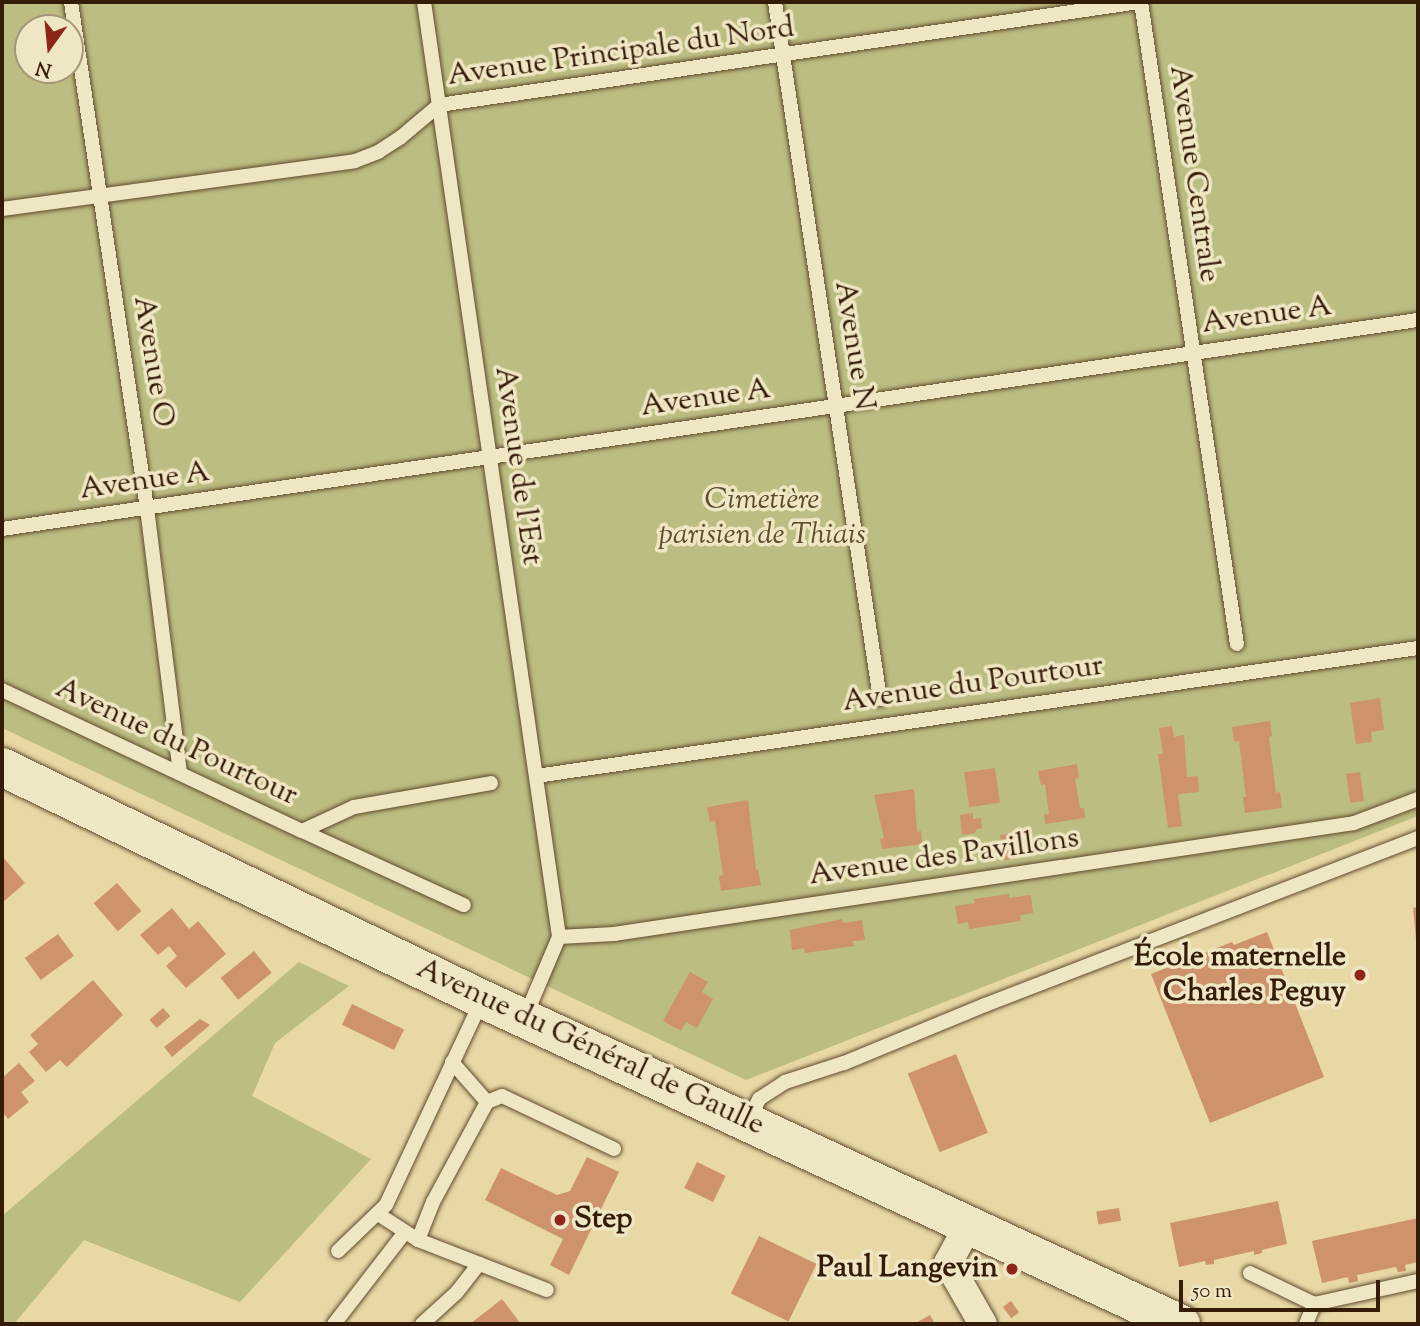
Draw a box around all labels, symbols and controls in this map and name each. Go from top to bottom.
street label: Avenue Principale du Nord [445,11,797,95]
north arrow [14,14,84,84]
text: N [33,53,55,83]
street label: Avenue Centrale [1160,63,1226,285]
street label: Avenue N [825,279,881,413]
street label: Avenue A [1200,289,1334,343]
street label: Avenue O [124,294,180,430]
street label: Avenue de l'Est [485,365,549,567]
street label: Avenue A [639,372,773,426]
street label: Avenue A [78,455,212,509]
park label: Cimetière parisien de Thiais [658,483,866,554]
street label: Avenue du Pourtour [840,649,1106,721]
street label: Avenue du Pourtour [49,671,303,815]
street label: Avenue des Pavillons [807,821,1081,895]
place label: École maternelle Charles Peguy [1134,940,1346,1010]
street label: Avenue du Général de Gaulle [410,952,770,1144]
marker: École maternelle Charles Peguy [1352,967,1368,983]
place label: Step [574,1202,632,1238]
marker: Step [552,1212,568,1228]
place label: Paul Langevin [817,1251,998,1287]
marker: Paul Langevin [1004,1261,1020,1277]
scale bar [1182,1266,1383,1310]
text: 50 m [1192,1277,1232,1307]

